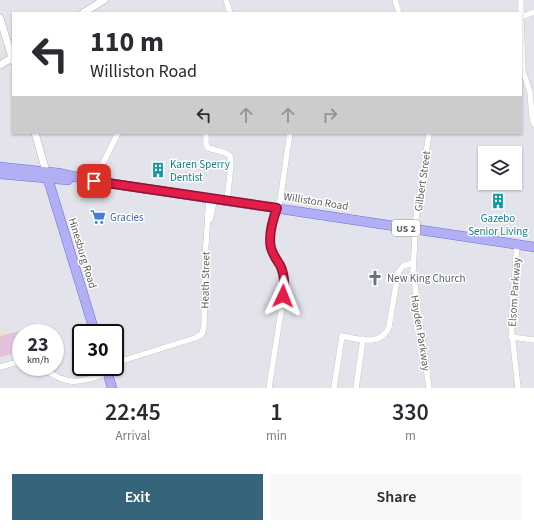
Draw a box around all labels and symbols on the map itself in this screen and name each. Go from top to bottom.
street label: Gilbert Street [411,149,434,212]
place label: Karen Sperry Dentist [170,157,230,185]
building icon: Karen Sperry Dentist [149,161,167,179]
pin [77,164,111,198]
street label: Williston Road [282,189,349,214]
building icon: Gazebo Senior Living [489,192,507,210]
supermarket icon: Gracies [89,208,107,226]
place label: Gracies [110,210,144,225]
place label: Gazebo Senior Living [468,211,528,239]
street label: Hinesburg Road [65,216,100,290]
road number: US 2 [392,220,420,236]
street label: Heath Street [198,251,214,309]
street label: Elsom Parkway [505,257,524,327]
church icon: New King Church [366,269,384,287]
place label: New King Church [387,271,466,286]
position arrow [262,275,304,317]
street label: Hayden Parkway [407,294,434,372]
speed limit sign: 30 [72,324,124,376]

